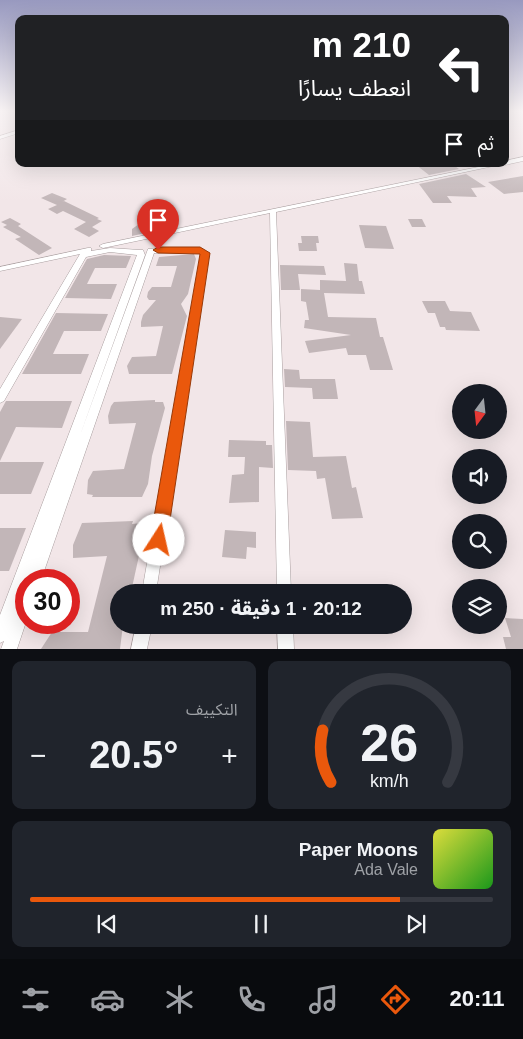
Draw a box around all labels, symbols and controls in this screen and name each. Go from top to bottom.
text: 210 m [312,25,411,64]
icon: left [429,35,494,100]
text: انعطف يسارًا [298,76,411,101]
icon: arrive [440,130,468,158]
text: ثم [478,133,494,154]
pin [137,199,179,250]
icon: arrive [144,206,172,234]
north arrow [452,384,508,439]
map controls [452,384,507,634]
button: sound [452,449,507,504]
position arrow [132,513,184,565]
button: search [452,514,507,569]
speed limit sign: 30 [15,569,80,634]
button: layers [452,579,507,634]
text: 20:12 · 1 دقيقة · 250 m [160,598,362,619]
text: التكييف [186,701,238,718]
text: 26 [360,714,418,772]
text: 20.5° [89,734,178,776]
text: − [30,740,46,771]
text: + [221,740,238,771]
text: km/h [370,771,409,791]
text: Paper Moons [299,839,418,860]
text: Ada Vale [354,861,418,878]
icon: previous [93,910,121,938]
icon: pause [247,910,275,938]
icon: next [402,910,430,938]
icon: filters [18,982,53,1017]
icon: car [90,982,125,1017]
icon: climate [162,982,197,1017]
icon: phone [234,982,269,1017]
icon: music [306,982,341,1017]
icon: directions [378,982,413,1017]
text: 20:11 [450,986,505,1011]

